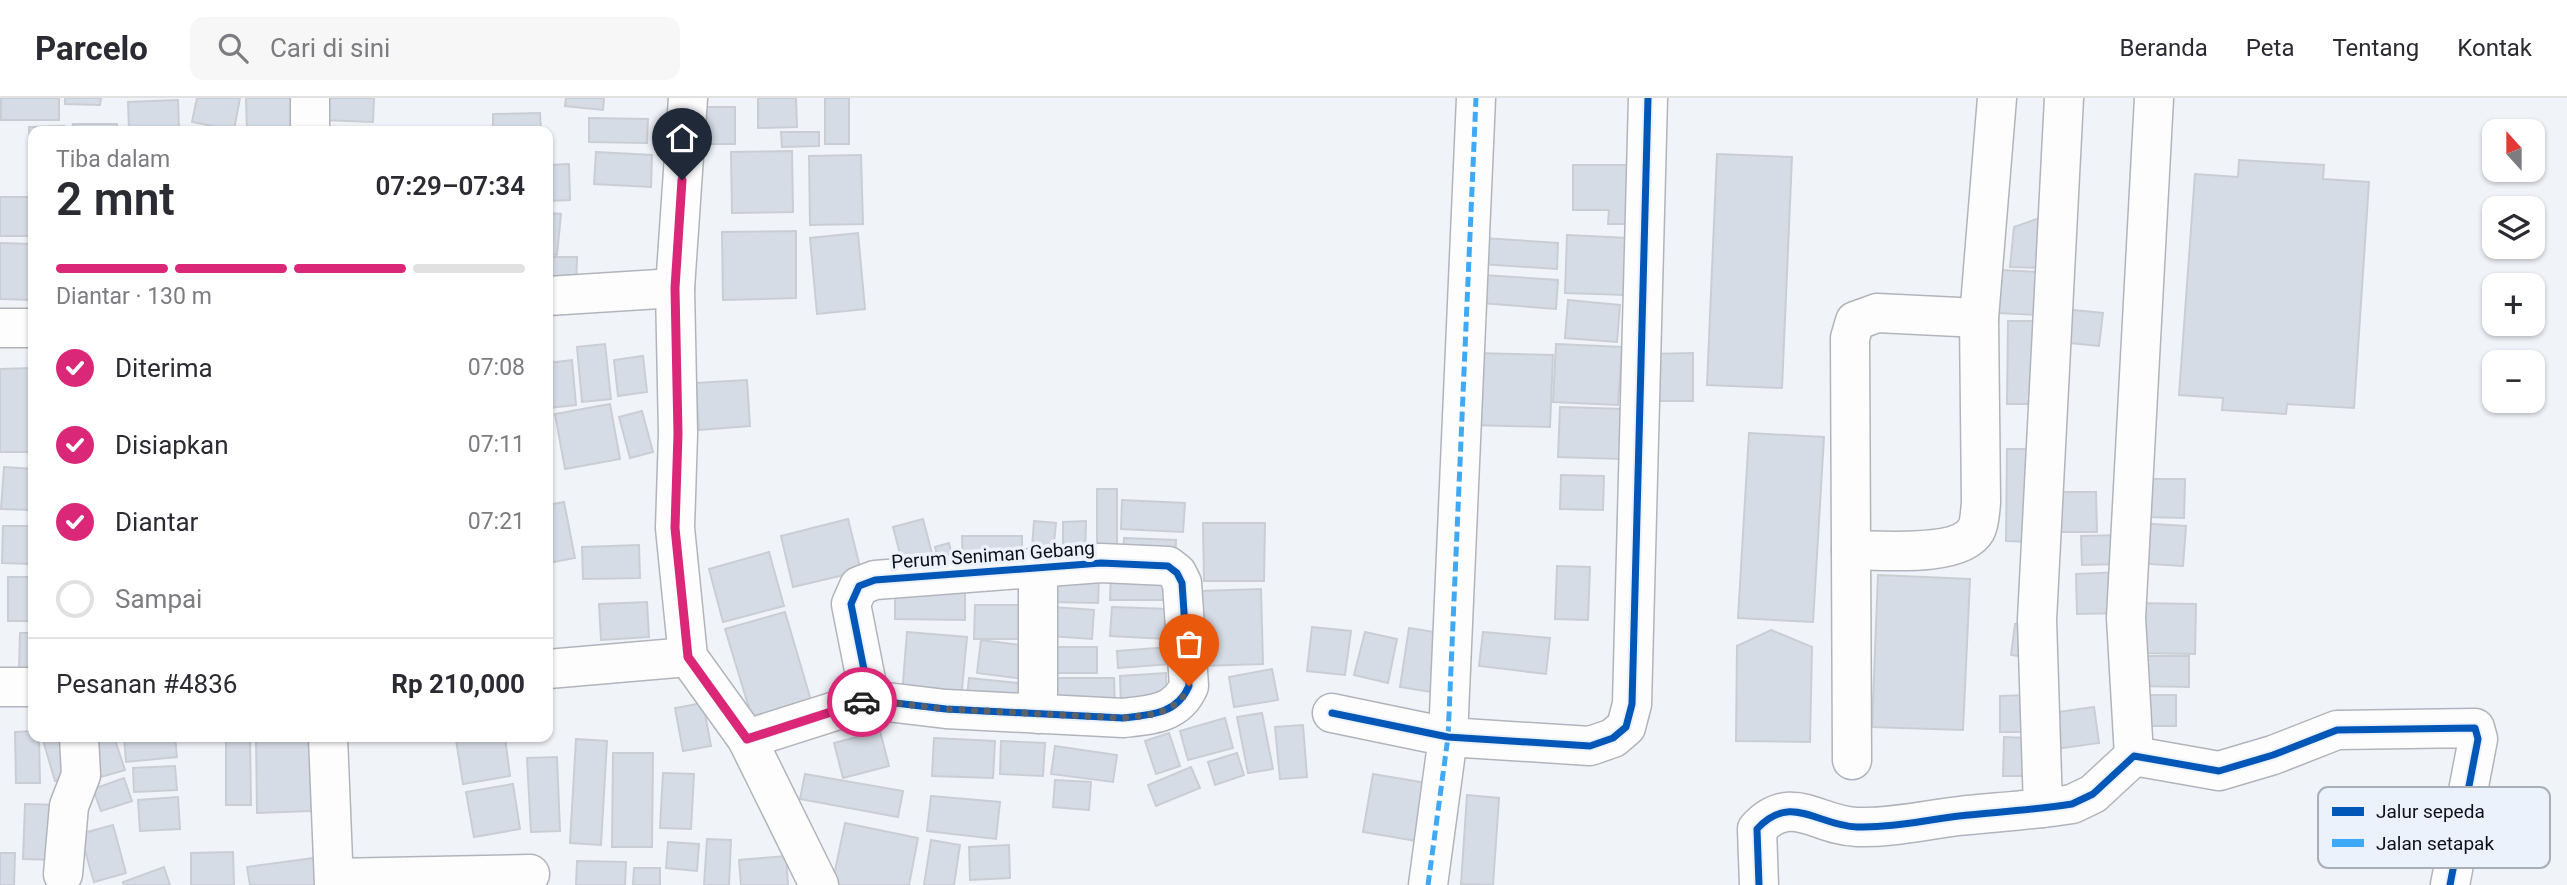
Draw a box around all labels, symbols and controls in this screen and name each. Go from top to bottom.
search box [190,17,680,80]
text: Parcelo [35,29,148,68]
icon: search [214,29,252,67]
text: Cari di sini [270,33,390,63]
text: Beranda [2120,34,2208,62]
text: Peta [2246,34,2294,62]
text: Tentang [2332,34,2419,62]
text: Kontak [2457,34,2532,62]
pin [652,108,712,180]
icon: home [663,119,701,157]
north arrow [2482,119,2544,182]
map controls [2482,119,2545,413]
text: Tiba dalam [56,146,170,173]
text: 07:29–07:34 [375,171,525,201]
text: 2 mnt [56,172,175,226]
button: layers [2482,196,2545,259]
button: + [2482,273,2545,336]
text: Diantar · 130 m [56,283,212,310]
icon: check [56,349,94,387]
button: − [2482,350,2545,413]
text: Diterima [115,353,213,383]
text: 07:08 [468,354,525,381]
icon: check [56,426,94,464]
text: Disiapkan [115,430,229,460]
text: 07:11 [468,431,525,458]
icon: check [56,503,94,541]
text: Diantar [115,507,198,537]
text: 07:21 [468,508,525,535]
street label: Perum Seniman Gebang [890,536,1096,574]
text: Sampai [115,584,202,614]
pin [1159,614,1219,686]
icon: bag [1170,625,1208,663]
courier [827,667,897,737]
text: Pesanan #4836 [56,669,237,699]
text: Rp 210,000 [391,669,525,699]
icon: car [843,683,881,721]
legend [2318,787,2550,868]
text: Jalur sepeda [2376,800,2485,823]
text: Jalan setapak [2376,832,2494,855]

